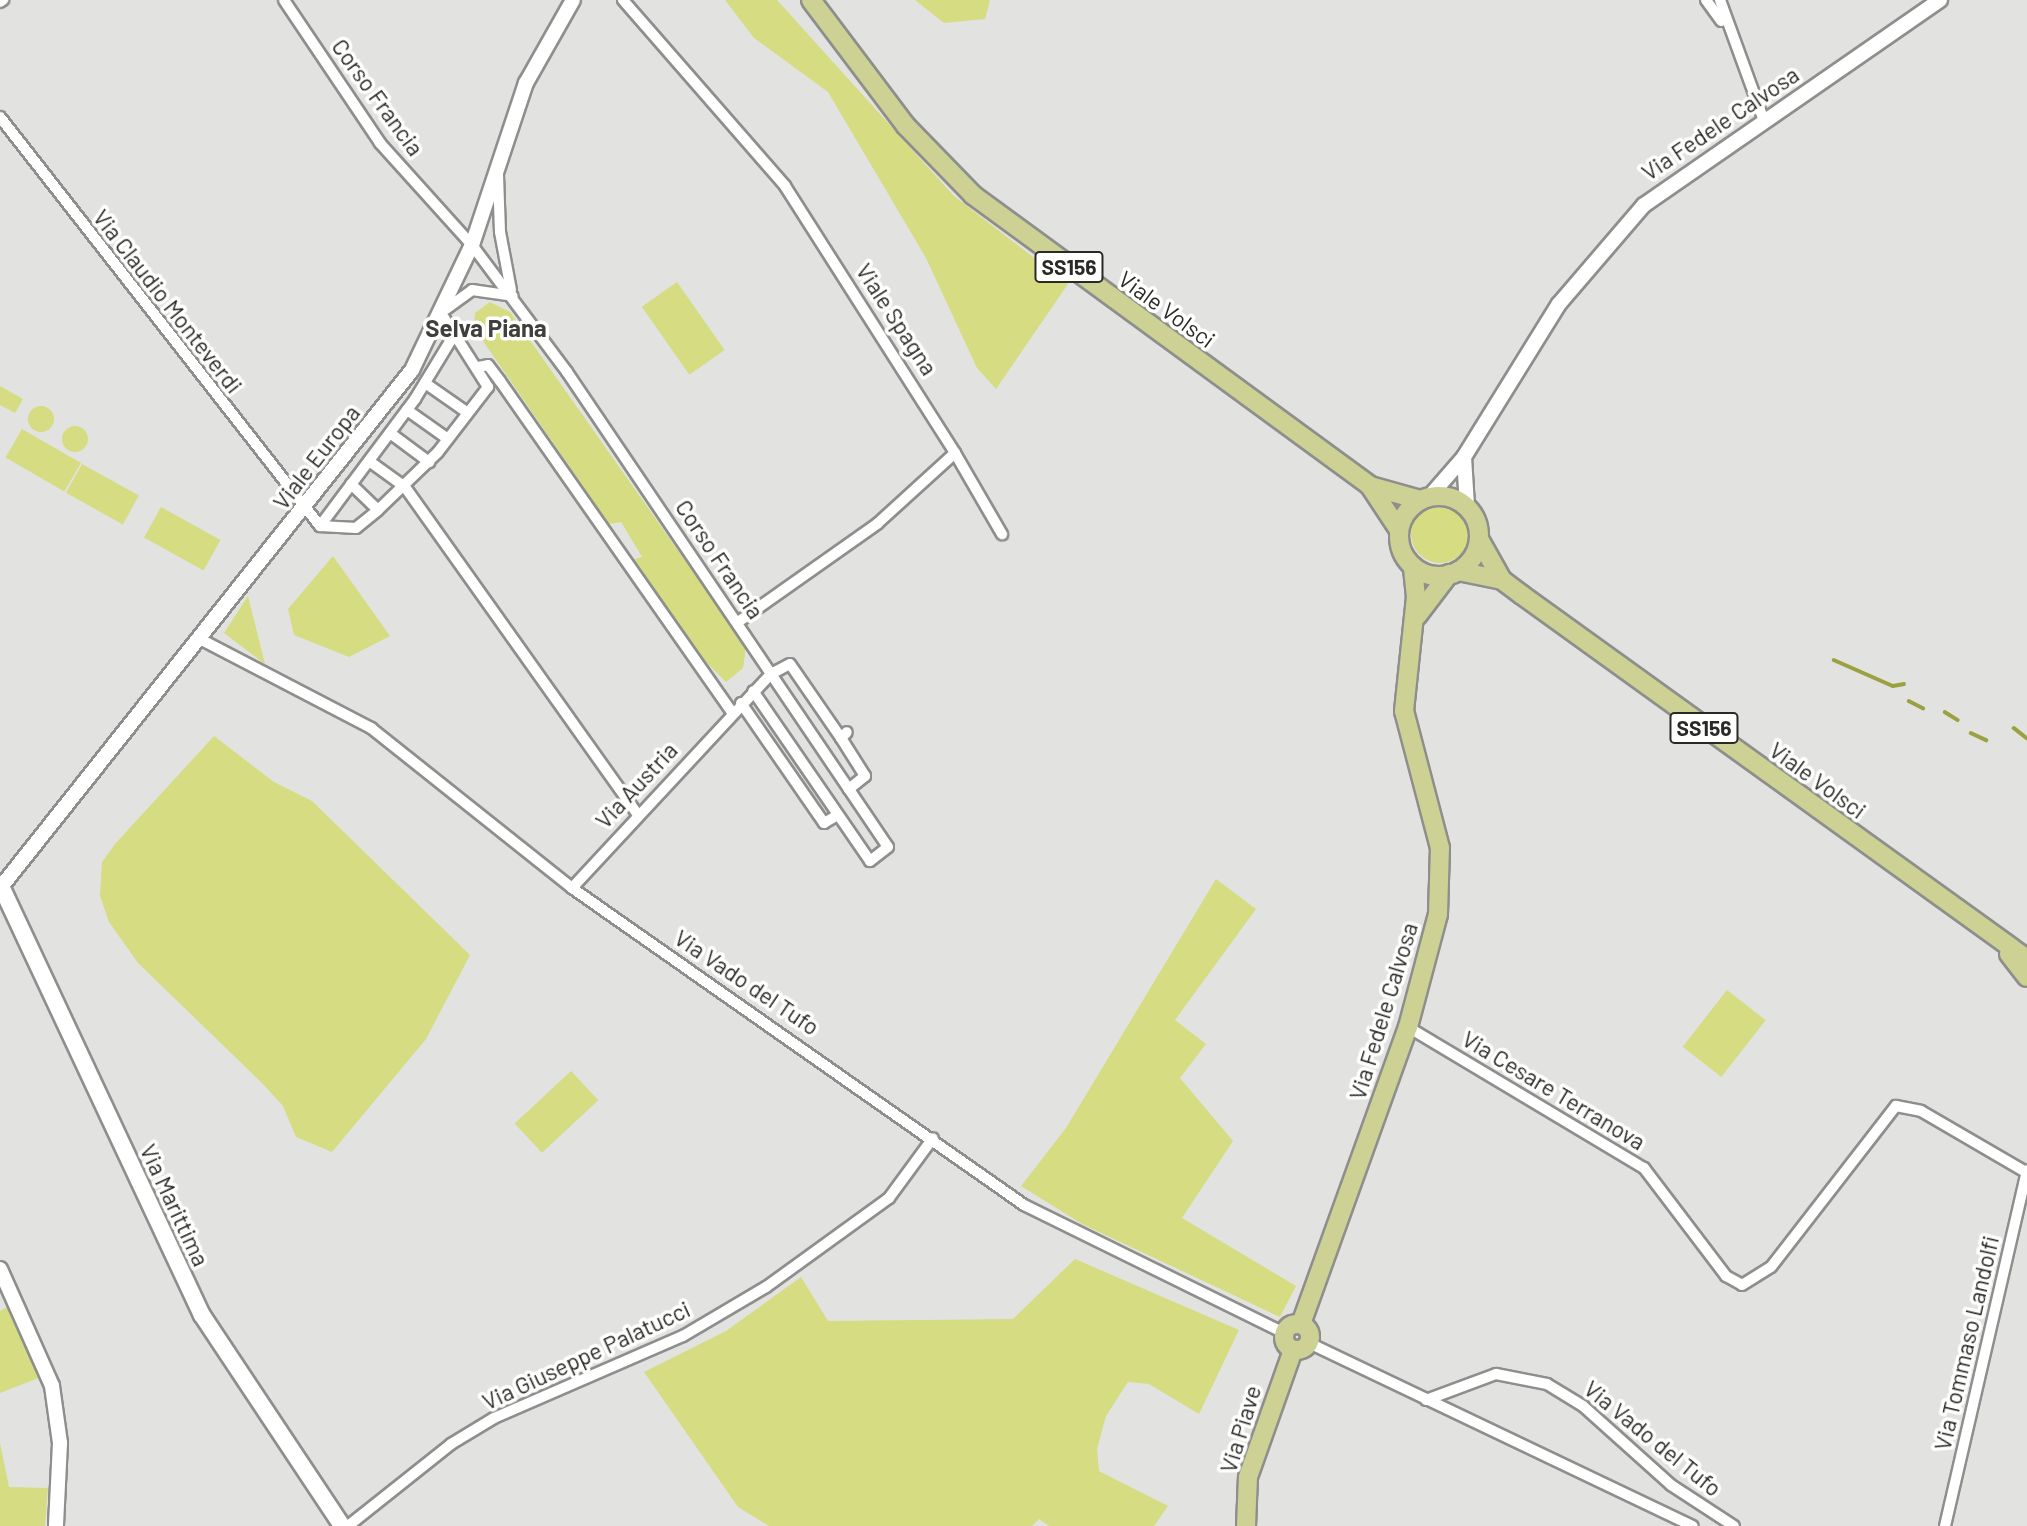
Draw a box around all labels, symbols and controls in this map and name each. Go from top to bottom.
street label: Corso Francia [326,33,430,161]
street label: Via Fedele Calvosa [1636,60,1804,186]
street label: Via Claudio Monteverdi [88,204,248,398]
road number: SS156 [1034,250,1104,284]
street label: Viale Spagna [851,258,943,380]
street label: Viale Volsci [1113,265,1221,353]
district label: Selva Piana [425,314,547,342]
street label: Viale Europa [267,399,365,515]
street label: Corso Francia [670,494,770,624]
road number: SS156 [1669,710,1739,746]
street label: Via Austria [589,736,683,834]
street label: Viale Volsci [1764,736,1872,824]
street label: Via Fedele Calvosa [1343,919,1423,1103]
street label: Via Vado del Tufo [669,923,825,1041]
street label: Via Cesare Terranova [1457,1024,1651,1156]
street label: Via Marittima [135,1140,215,1270]
street label: Via Tommaso Landolfi [1928,1233,2004,1453]
street label: Via Giuseppe Palatucci [478,1295,694,1415]
street label: Via Vado del Tufo [1579,1374,1727,1502]
street label: Via Piave [1214,1382,1266,1476]

